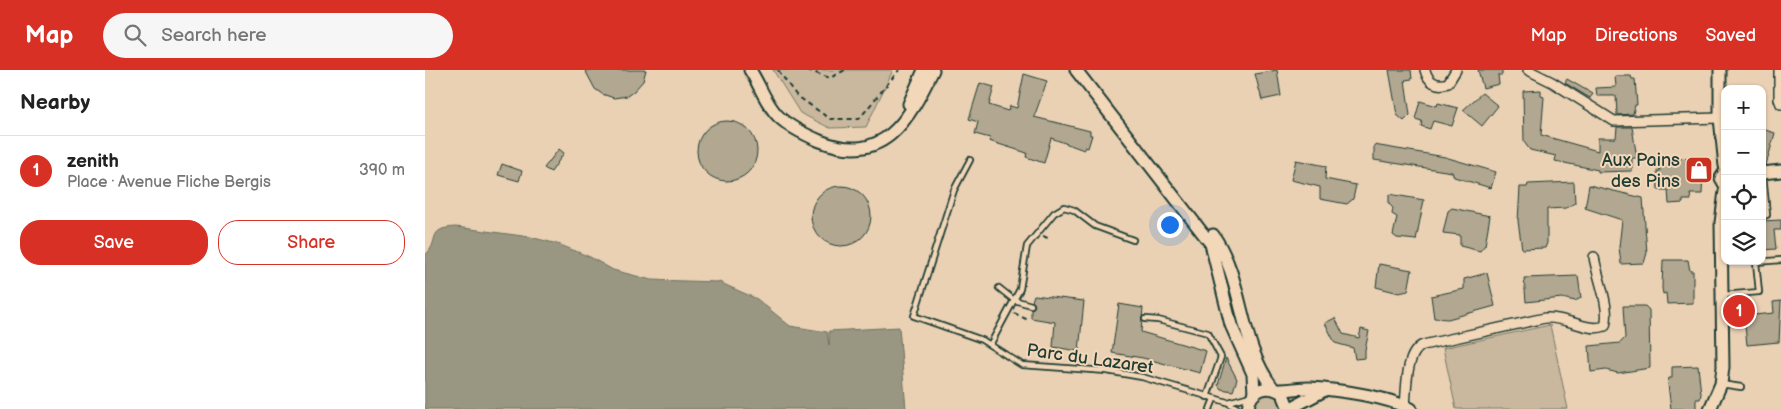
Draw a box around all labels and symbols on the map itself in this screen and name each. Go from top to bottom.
place label: Aux Pains des Pins [1602,150,1680,192]
shop icon: Aux Pains des Pins [1684,155,1714,185]
your location [1157,212,1183,238]
pin: 1 [1723,292,1755,330]
street label: Parc du Lazaret [1025,340,1155,378]

